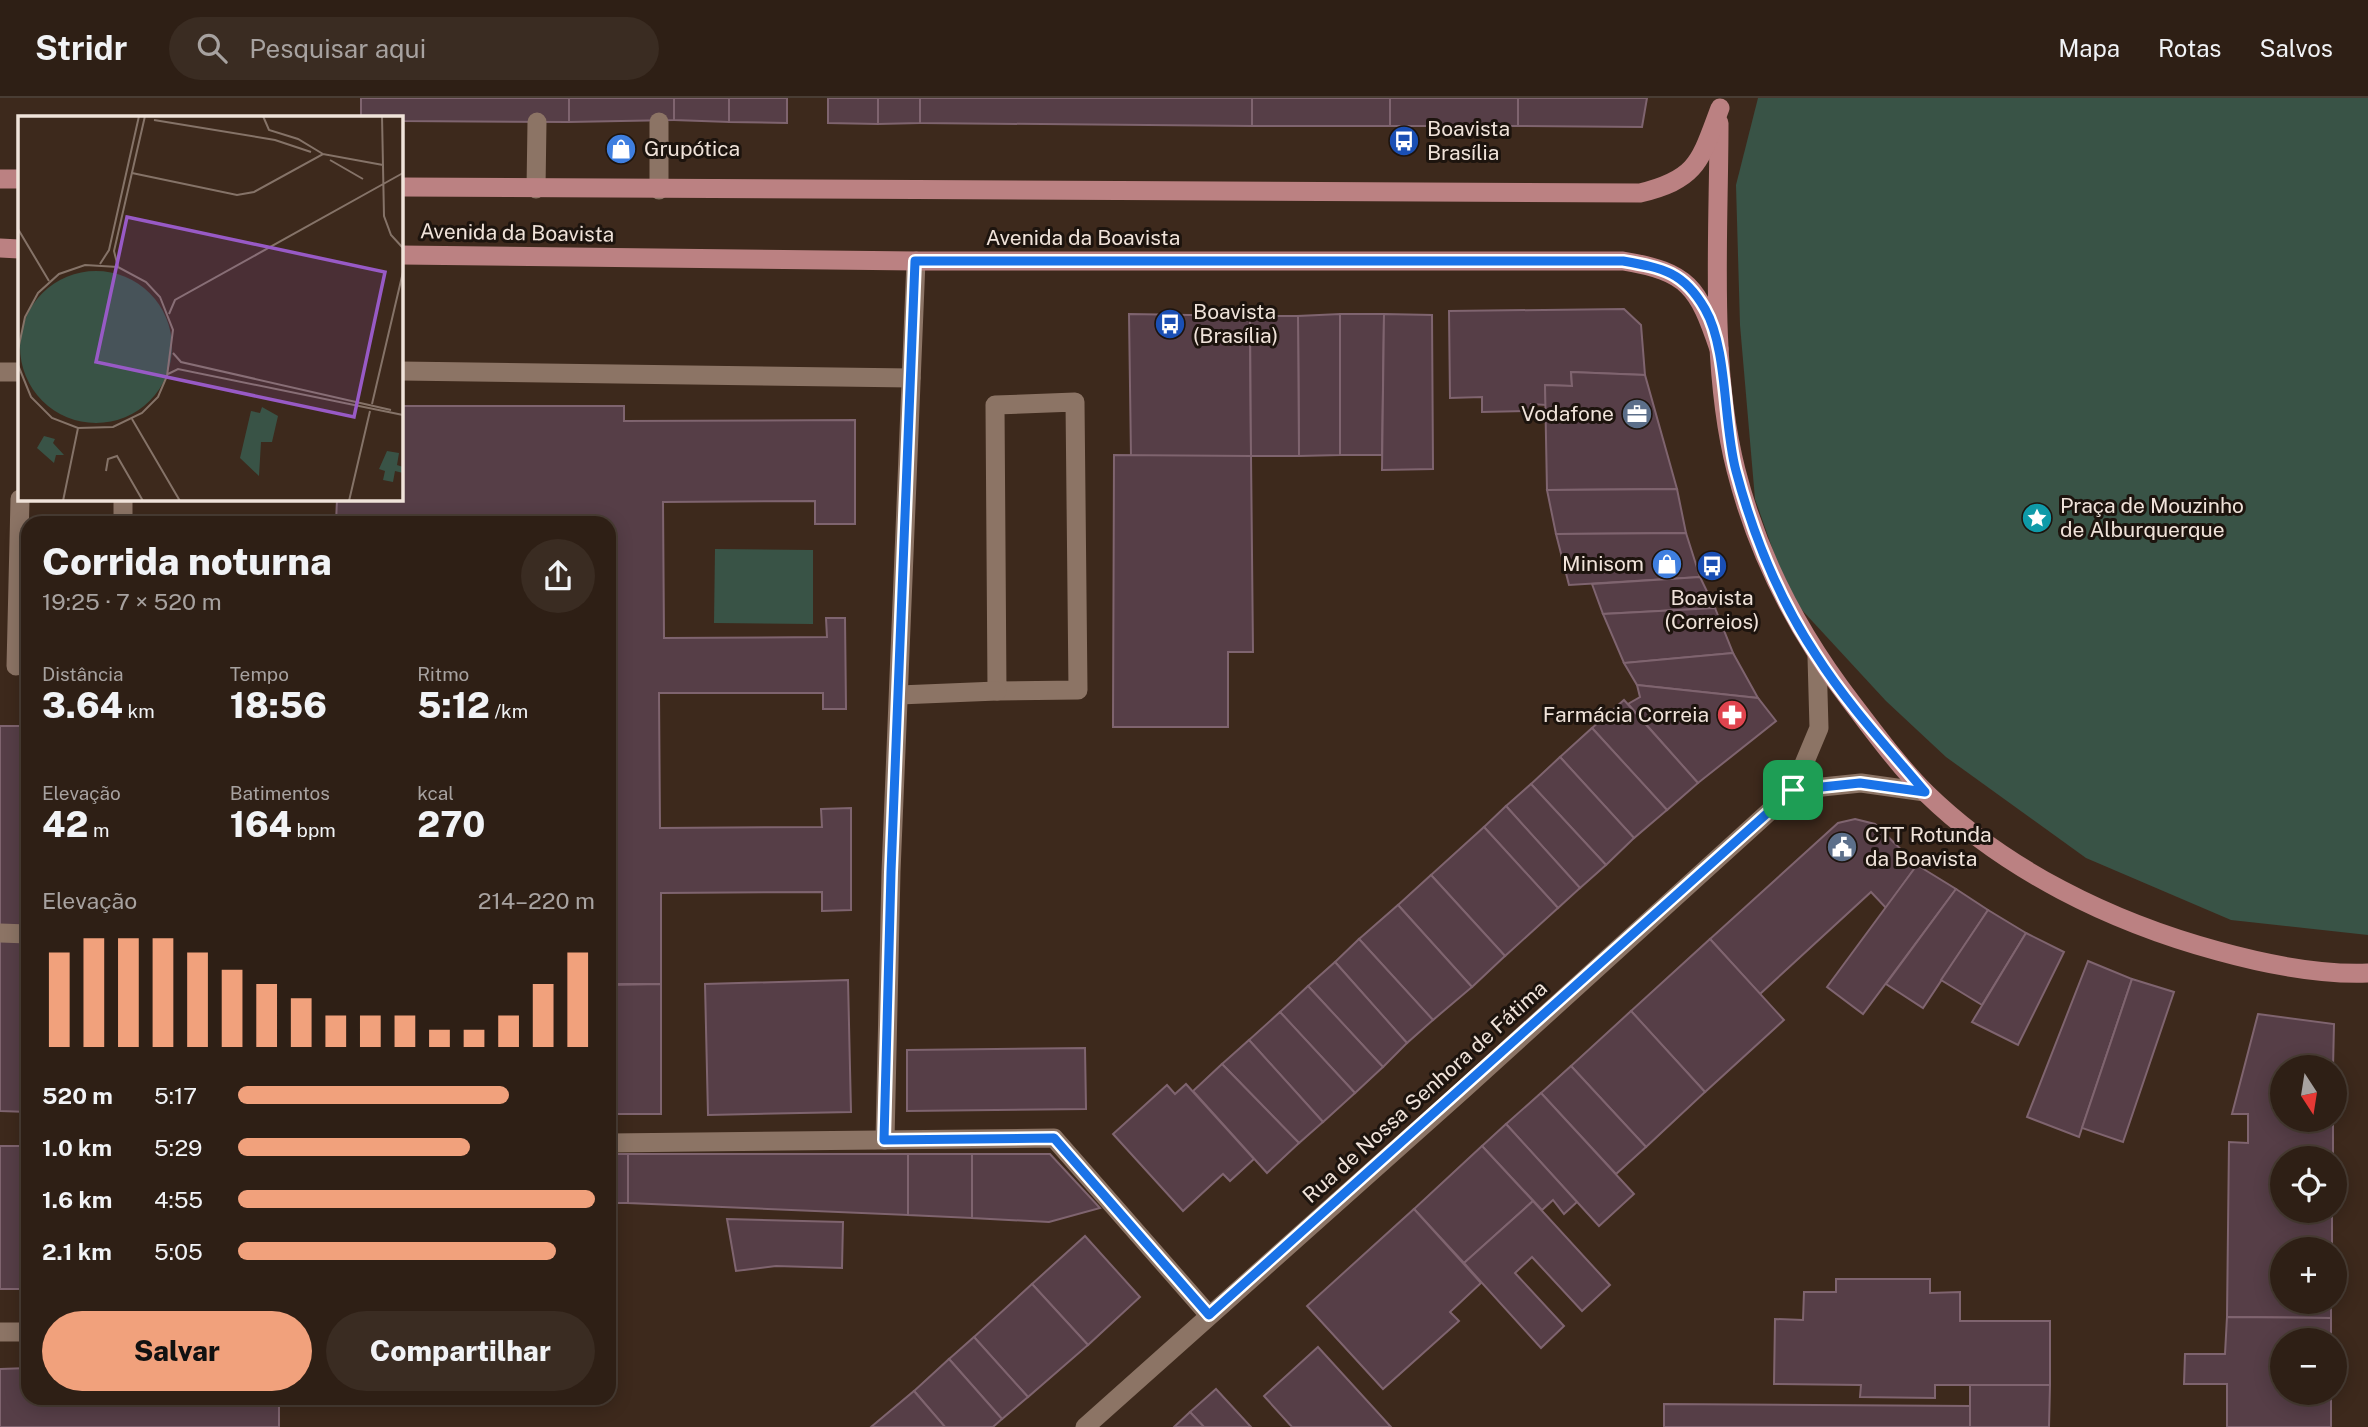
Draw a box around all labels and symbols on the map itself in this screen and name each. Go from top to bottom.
inset map [18,116,402,500]
place label: Boavista Brasília [1427,116,1510,165]
bus stop icon: Boavista Brasília [1387,124,1421,158]
shop icon: Grupótica [604,132,638,166]
place label: Grupótica [644,136,740,161]
street label: Avenida da Boavista [420,218,614,247]
street label: Avenida da Boavista [986,225,1180,250]
place label: Boavista (Brasília) [1193,299,1278,348]
bus stop icon: Boavista (Brasília) [1153,307,1187,341]
office icon: Vodafone [1620,397,1654,431]
place label: Vodafone [1521,401,1614,426]
place label: Praça de Mouzinho de Alburquerque [2060,493,2244,542]
place icon: Praça de Mouzinho de Alburquerque [2020,501,2054,535]
shop icon: Minisom [1650,547,1684,581]
bus stop icon: Boavista (Correios) [1695,549,1729,583]
place label: Minisom [1562,551,1644,576]
place label: Boavista (Correios) [1665,585,1759,634]
pharmacy icon: Farmácia Correia [1715,698,1749,732]
place label: Farmácia Correia [1543,702,1709,727]
pin [1763,760,1823,820]
place label: CTT Rotunda da Boavista [1865,822,1992,871]
public building icon: CTT Rotunda da Boavista [1825,830,1859,864]
street label: Rua de Nossa Senhora de Fátima [1297,975,1552,1208]
north arrow [2270,1055,2347,1132]

